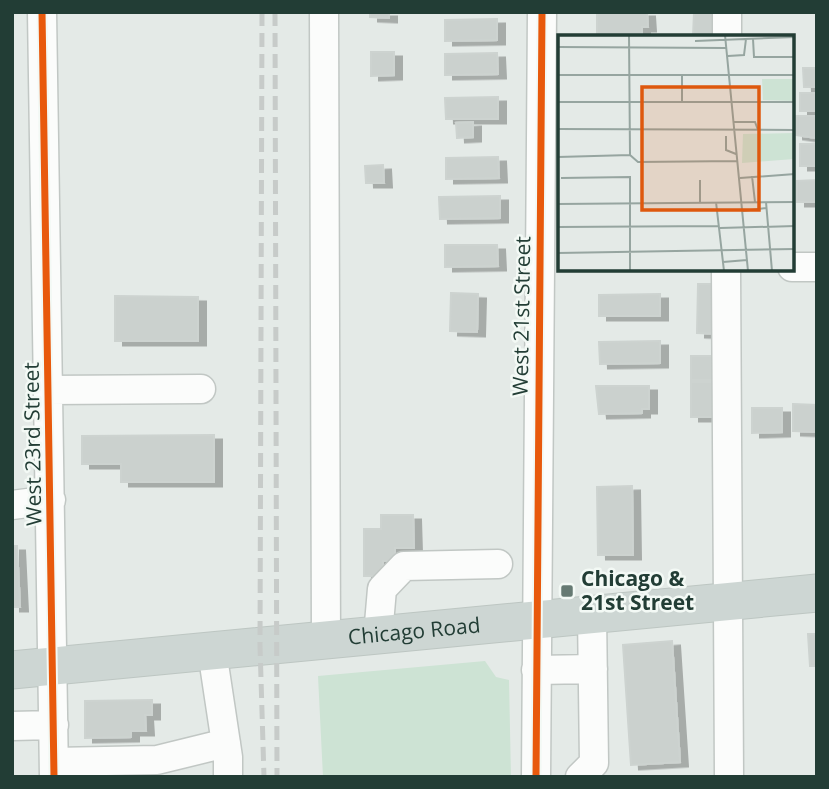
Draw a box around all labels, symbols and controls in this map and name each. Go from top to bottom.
inset map [558,35,794,271]
street label: West 21st Street [506,236,536,396]
street label: West 23rd Street [17,362,47,526]
place label: Chicago & 21st Street [581,564,694,616]
marker: Chicago & 21st Street [559,583,575,599]
street label: Chicago Road [347,610,482,651]

